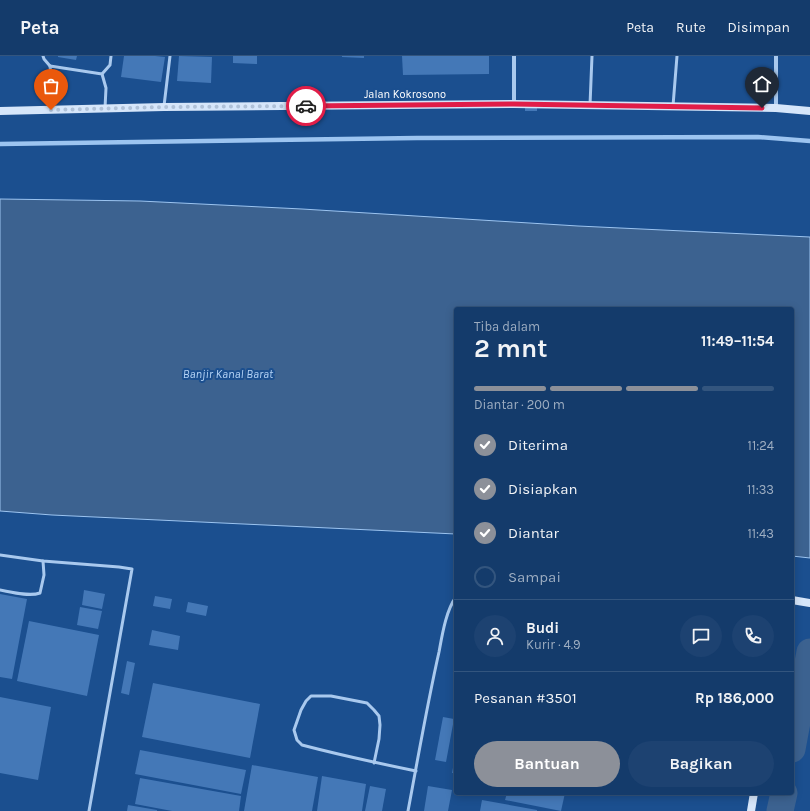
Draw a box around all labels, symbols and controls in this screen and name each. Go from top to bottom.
text: Peta [20,17,60,39]
text: Peta [626,19,654,36]
text: Rute [676,19,706,36]
text: Disimpan [728,19,790,36]
pin [745,67,779,108]
pin [34,69,68,110]
icon: home [751,73,773,95]
icon: bag [40,75,62,97]
courier [286,86,326,126]
street label: Jalan Kokrosono [364,88,446,101]
icon: car [295,95,317,117]
text: Tiba dalam [474,319,540,334]
text: 11:49–11:54 [701,332,774,350]
text: 2 mnt [474,333,547,364]
water label: Banjir Kanal Barat [183,367,274,381]
text: Diantar · 200 m [474,397,565,412]
icon: check [474,434,496,456]
text: Diterima [508,436,568,454]
text: 11:24 [748,438,774,453]
icon: check [474,478,496,500]
text: Disiapkan [508,480,578,498]
text: 11:33 [747,482,774,497]
icon: check [474,522,496,544]
text: Diantar [508,524,559,542]
text: 11:43 [747,526,774,541]
text: Sampai [508,568,561,586]
button: person [474,615,516,657]
button: chat [680,615,722,657]
button: phone [732,615,774,657]
text: Budi [526,619,559,637]
text: Kurir · 4.9 [526,637,581,652]
text: Pesanan #3501 [474,689,577,707]
text: Rp 186,000 [695,689,774,707]
button: Bantuan [474,741,620,787]
button: Bagikan [628,741,774,787]

